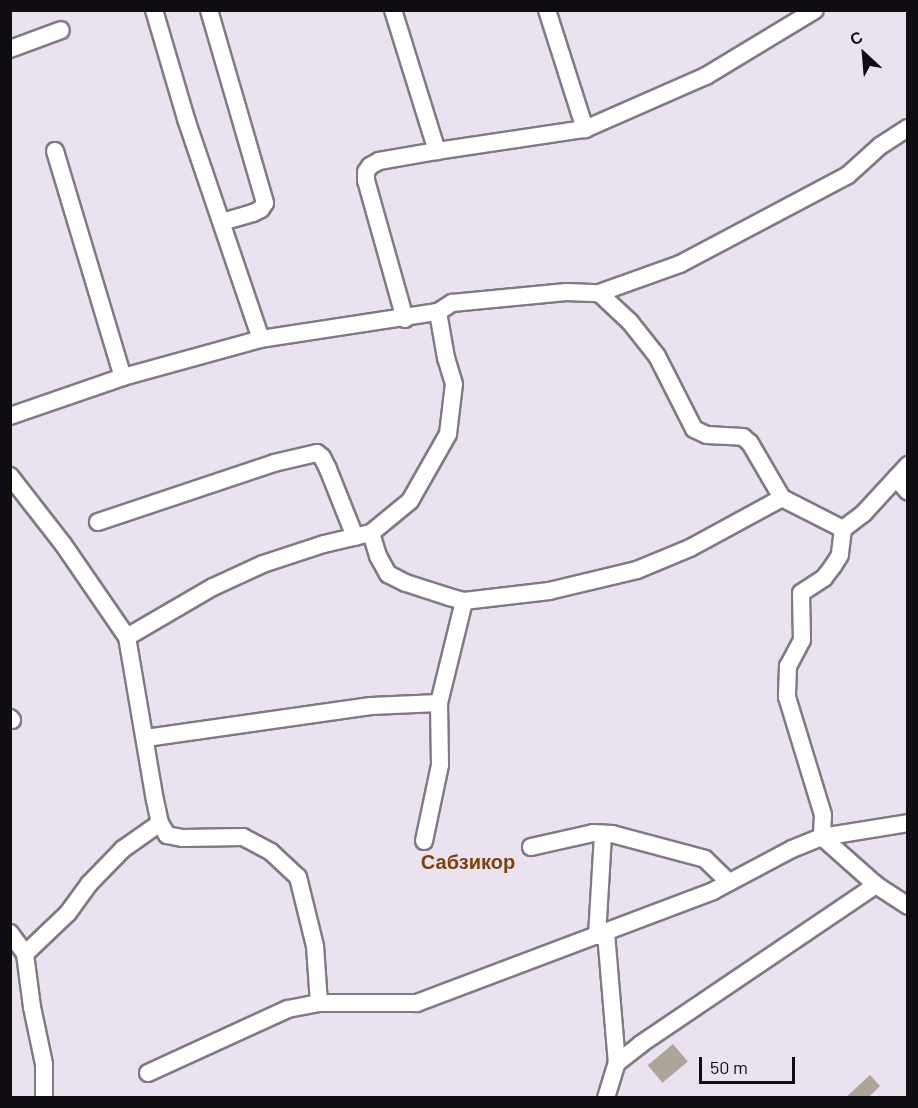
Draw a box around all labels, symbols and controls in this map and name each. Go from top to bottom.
north arrow [834,24,894,84]
text: С [847,26,865,48]
district label: Сабзикор [421,849,515,873]
scale bar [702,1045,798,1083]
text: 50 m [710,1056,748,1078]

